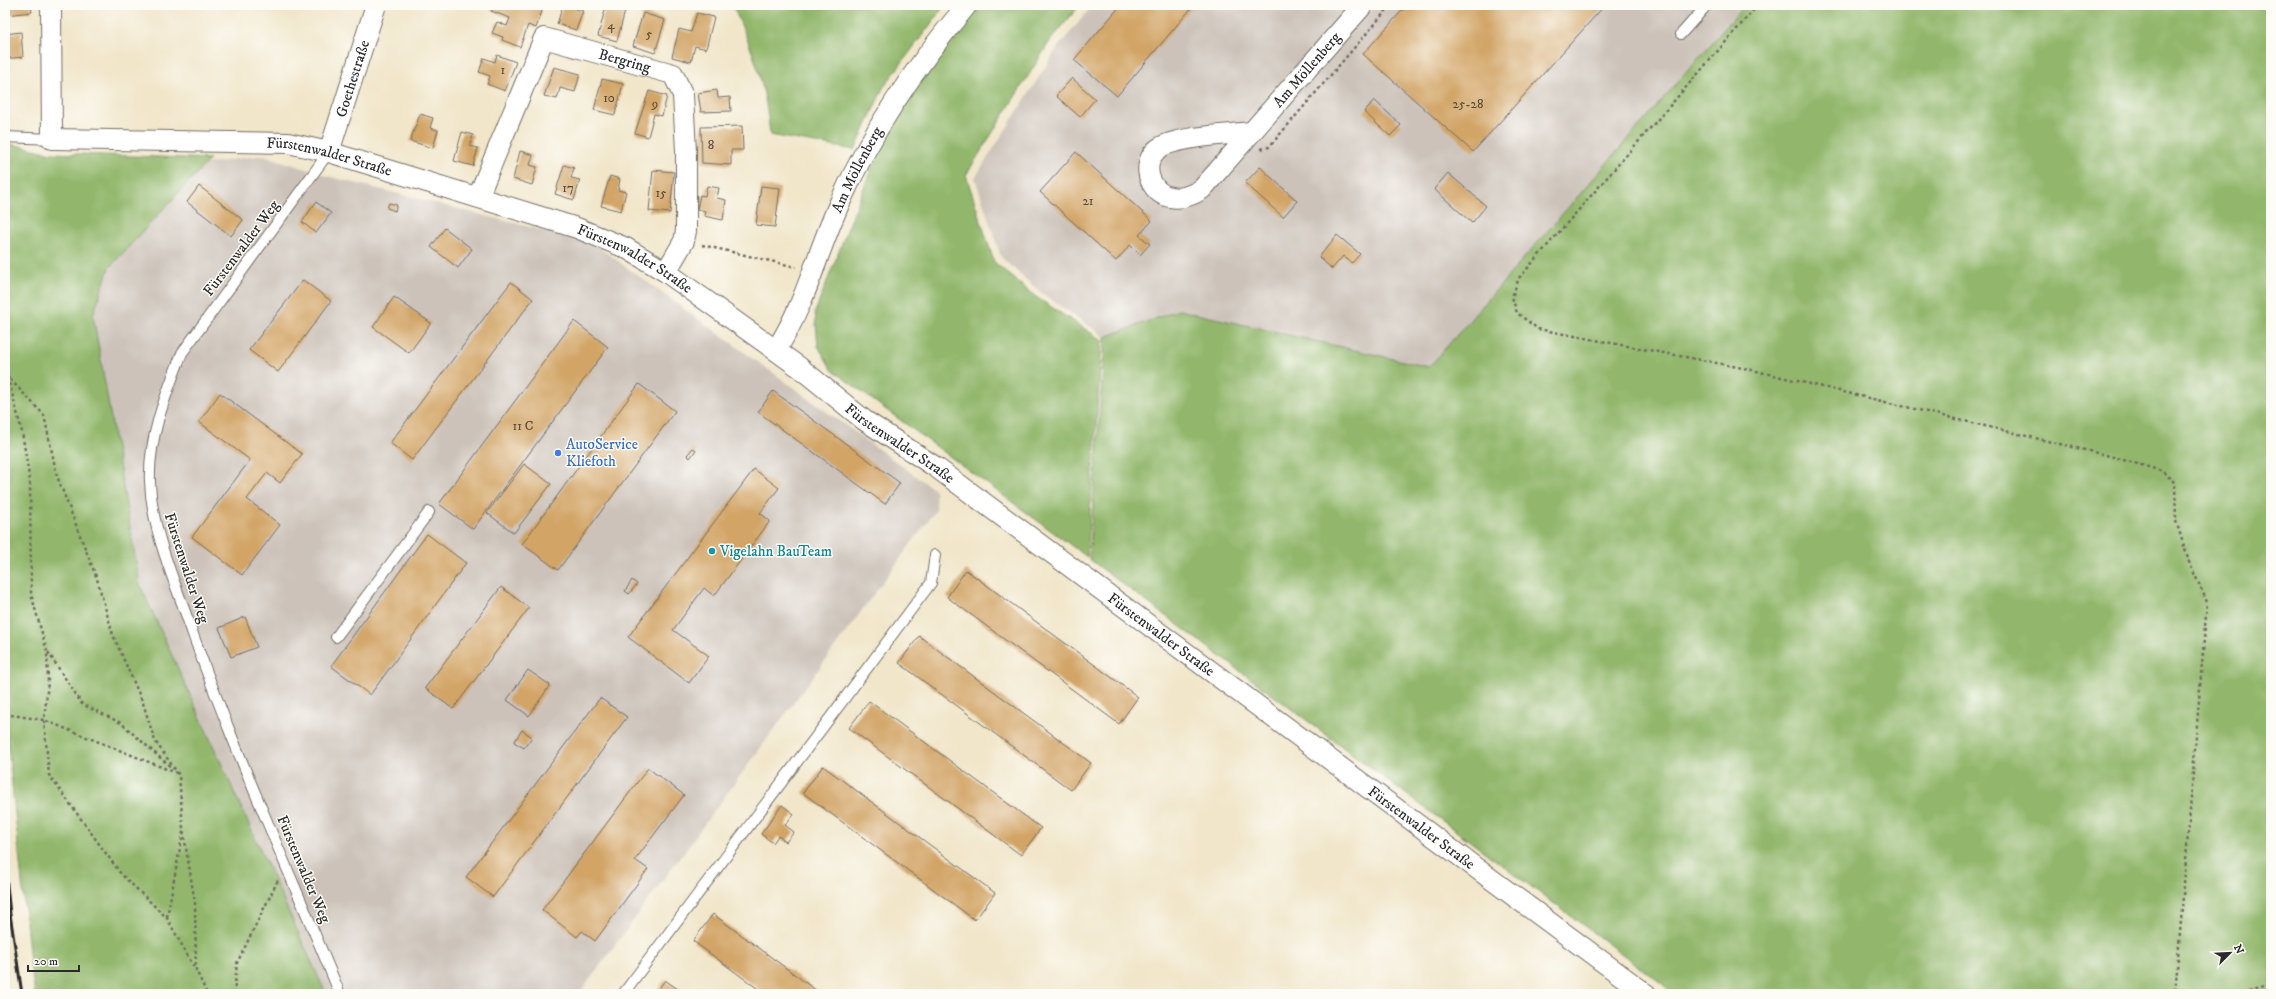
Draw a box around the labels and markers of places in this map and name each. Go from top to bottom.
place label: AutoService Kliefoth [566,435,638,471]
marker: AutoService Kliefoth [553,448,563,458]
place label: Vigelahn BauTeam [719,542,832,561]
marker: Vigelahn BauTeam [707,546,717,556]

